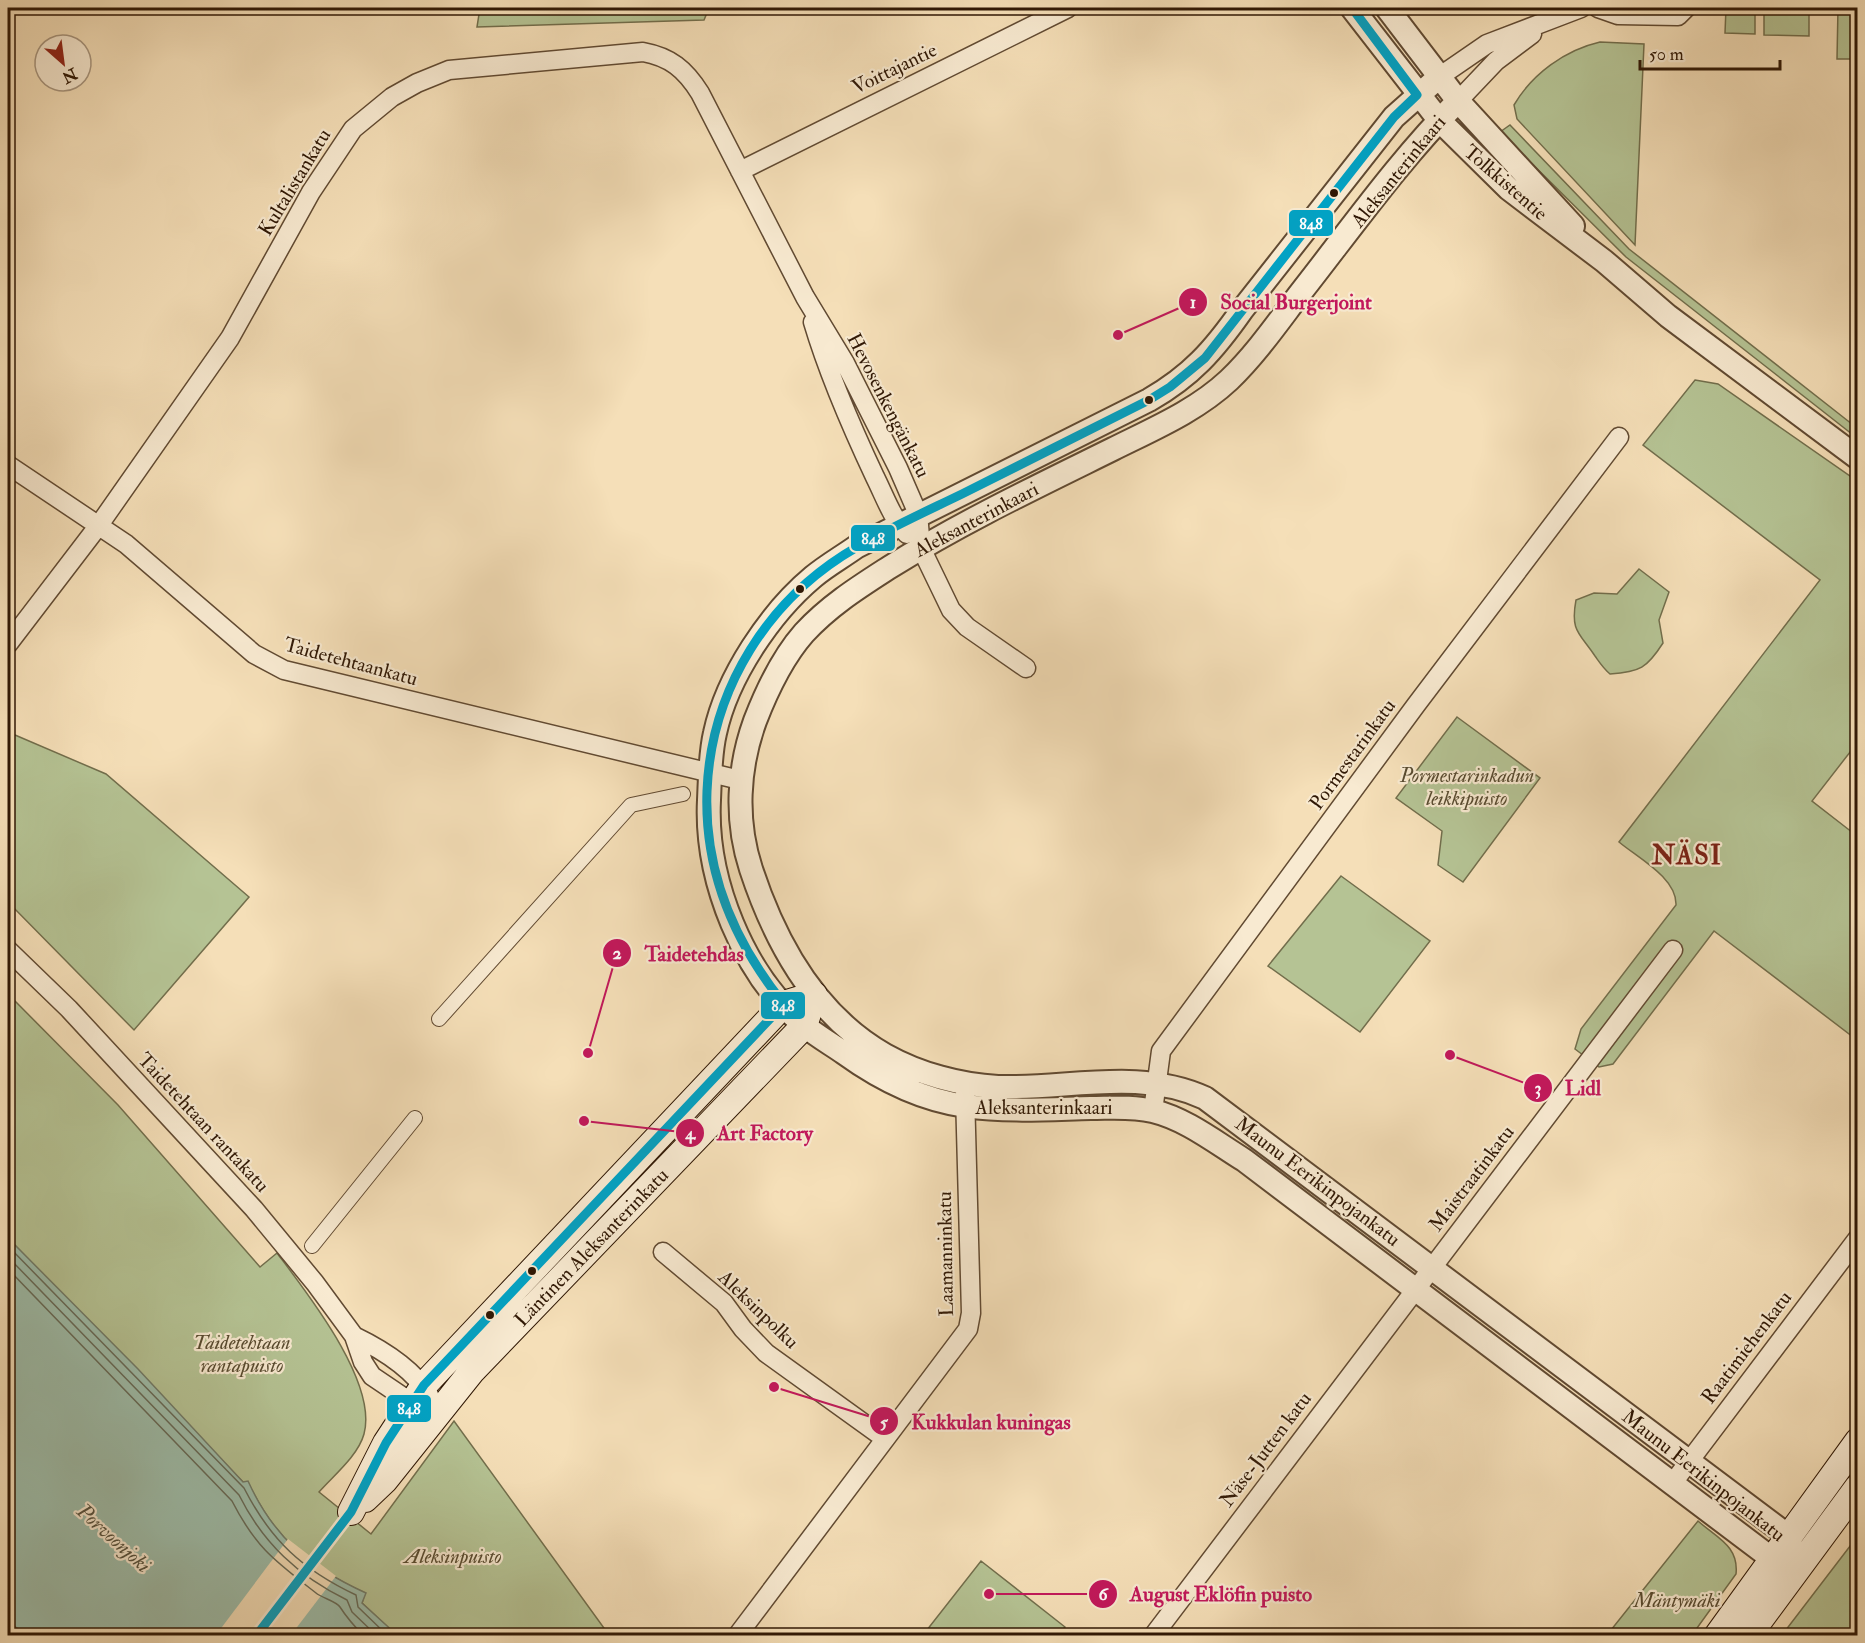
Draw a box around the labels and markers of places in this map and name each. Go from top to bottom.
unlabelled marker [1328,187,1340,199]
callout: Social Burgerjoint [1178,282,1384,321]
unlabelled marker [1143,394,1155,406]
unlabelled marker [794,583,806,595]
callout: Taidetehdas [602,934,755,973]
callout: Lidl [1523,1069,1614,1108]
callout: Art Factory [675,1114,825,1153]
unlabelled marker [526,1265,538,1277]
unlabelled marker [484,1309,496,1321]
callout: Kukkulan kuningas [869,1402,1083,1441]
callout: August Eklöfin puisto [1088,1574,1324,1613]

